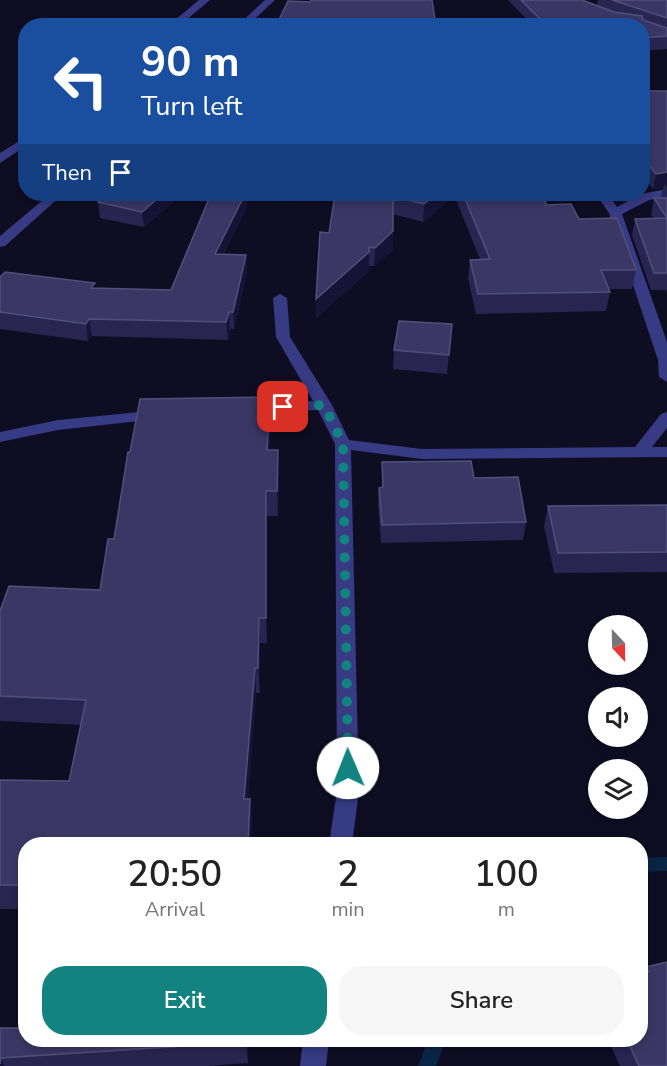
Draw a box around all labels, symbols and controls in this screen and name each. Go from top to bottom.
text: 90 m [141,34,240,91]
icon: left [42,42,120,120]
text: Turn left [141,88,242,125]
icon: arrive [104,156,137,189]
text: Then [42,158,92,188]
pin [257,381,308,432]
icon: arrive [266,390,299,423]
north arrow [588,615,648,675]
map controls [588,615,648,819]
button: sound [588,687,648,747]
position arrow [316,736,380,800]
button: layers [588,759,648,819]
text: 20:50 [127,850,222,899]
text: 2 [337,850,359,899]
text: 100 [474,850,539,899]
text: Arrival [145,896,205,923]
text: min [332,896,365,923]
text: m [498,896,515,923]
button: Exit [42,966,327,1035]
button: Share [339,966,624,1035]

